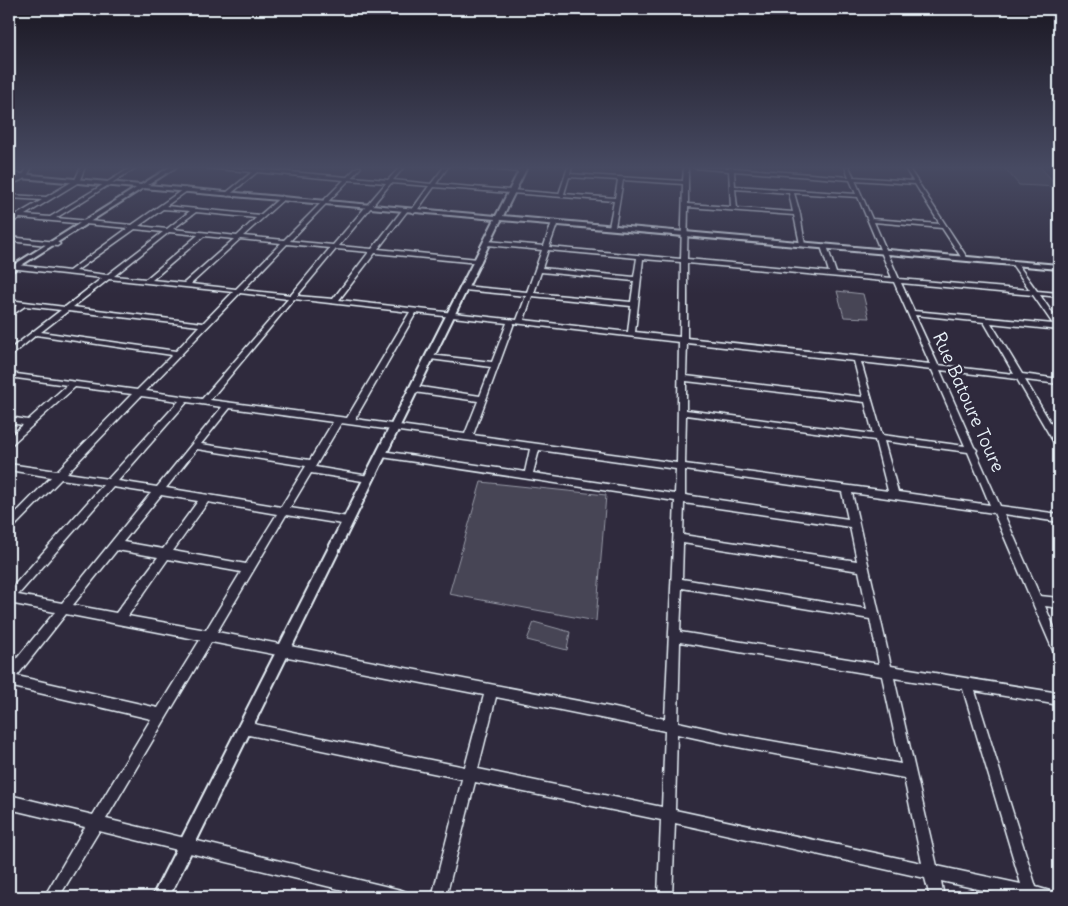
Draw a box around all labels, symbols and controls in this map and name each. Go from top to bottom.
street label: Rue Batoure Toure [928,328,1010,476]

